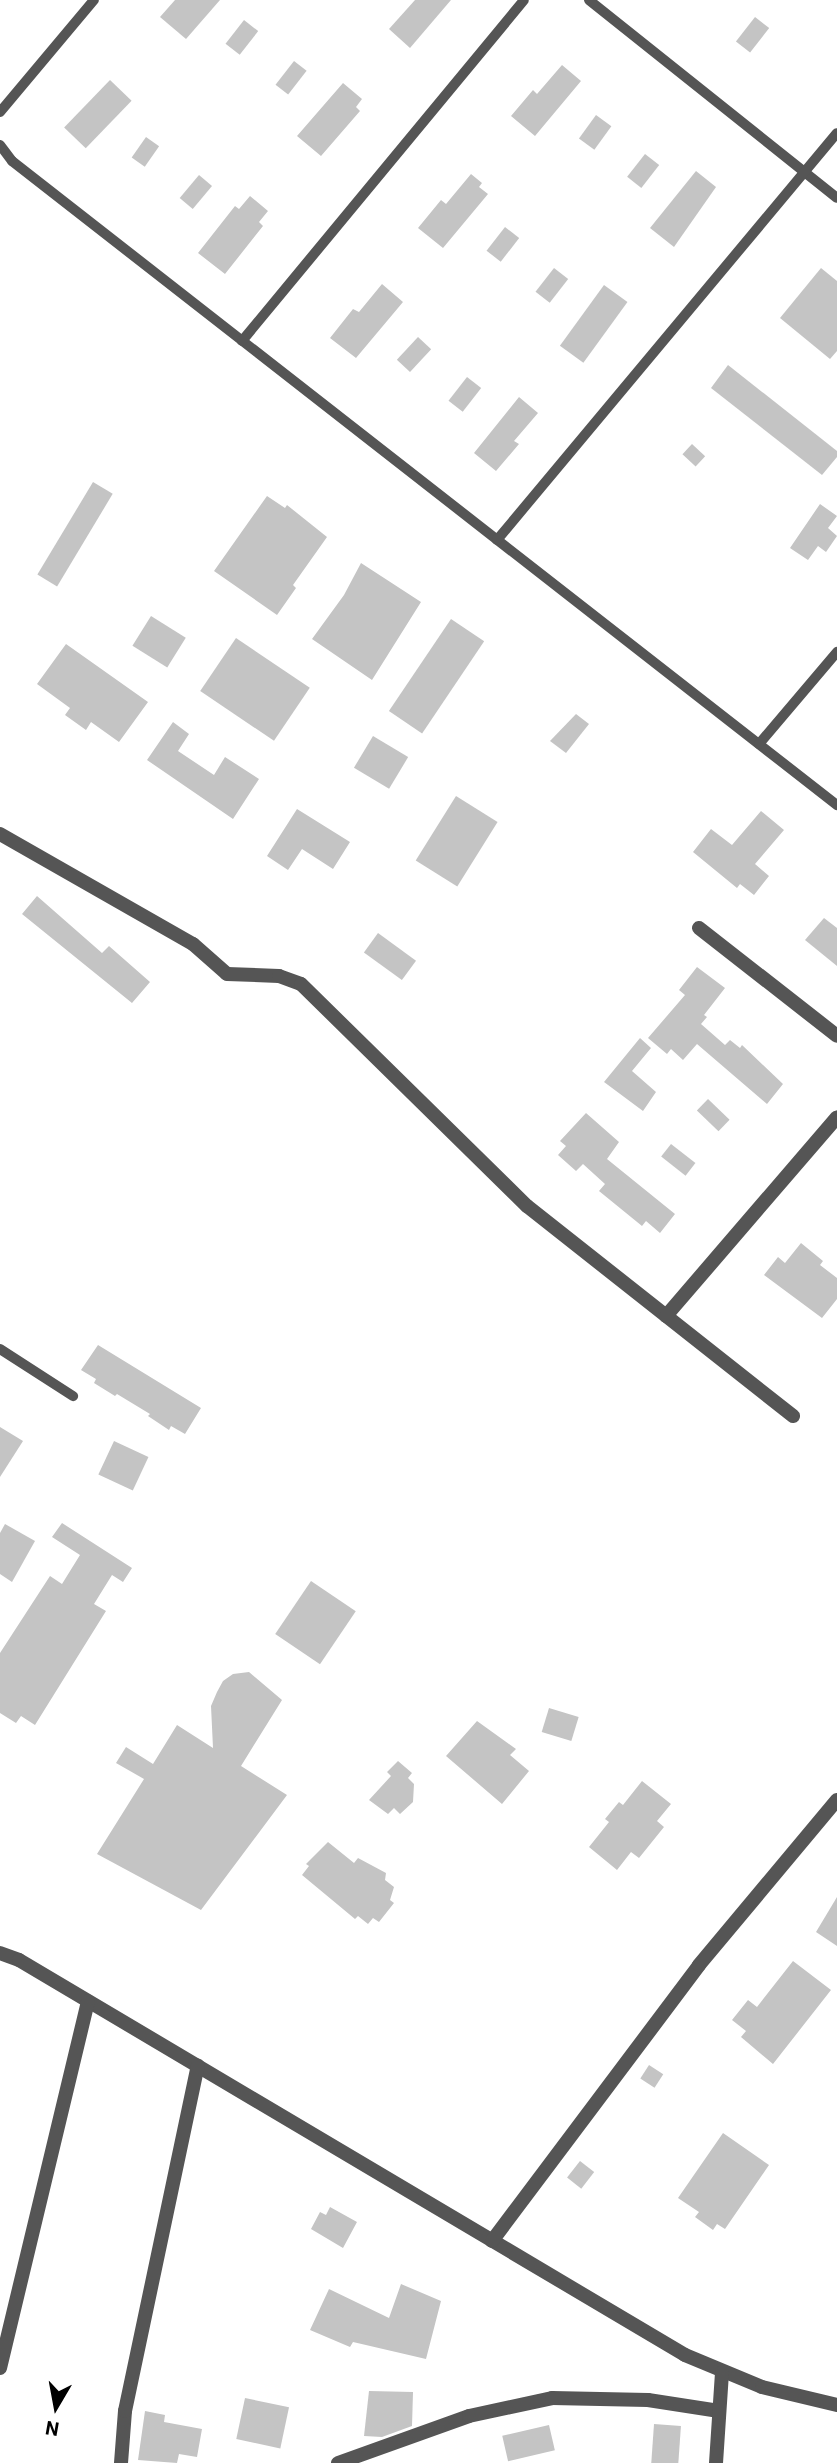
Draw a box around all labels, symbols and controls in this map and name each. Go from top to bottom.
north arrow [21,2372,91,2442]
text: N [44,2416,61,2441]

